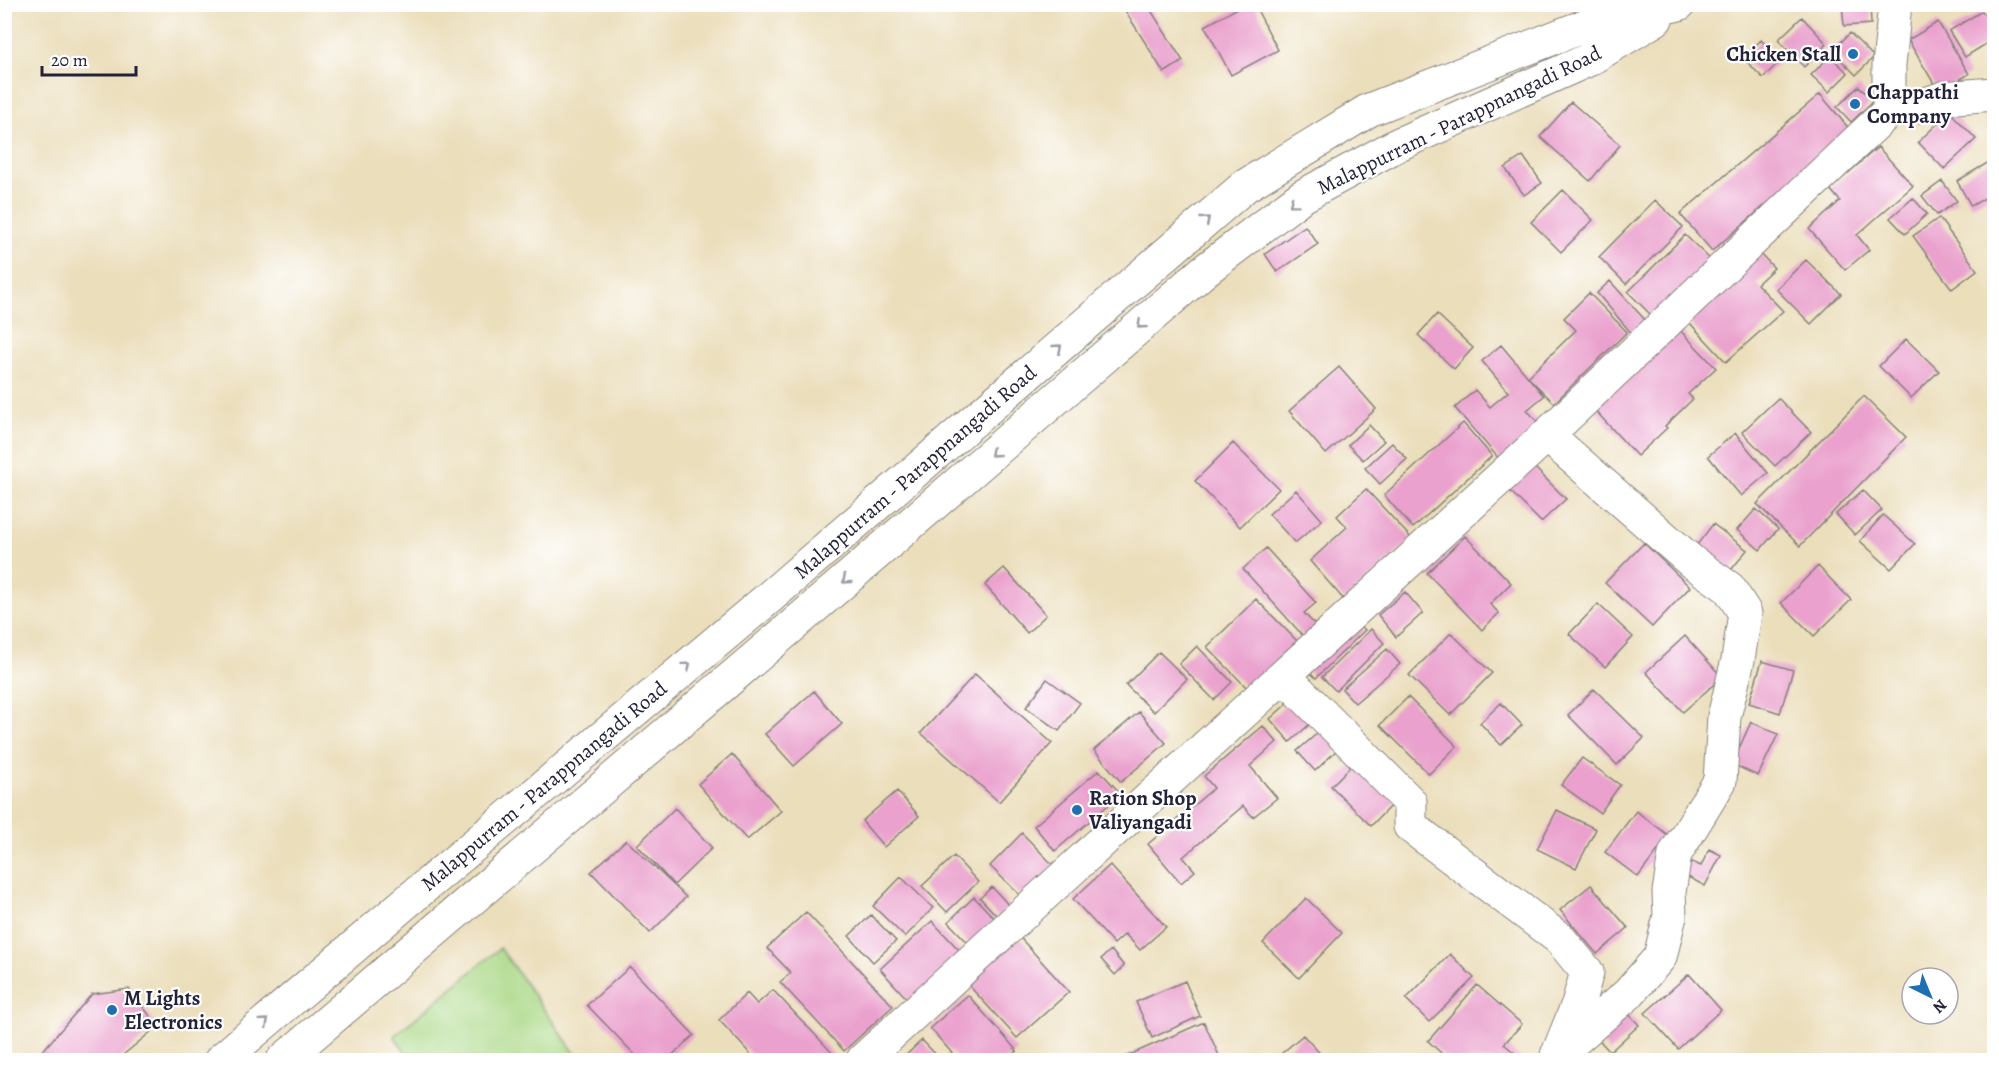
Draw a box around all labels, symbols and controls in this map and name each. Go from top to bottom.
street label: Malappurram - Parappnangadi Road [1312,38,1606,201]
scale bar [42,39,136,77]
place label: Chicken Stall [1726,40,1841,68]
marker: Chicken Stall [1846,47,1860,61]
text: 20 m [51,48,88,72]
place label: Chappathi Company [1867,78,1959,130]
marker: Chappathi Company [1848,97,1862,111]
one-way arrow [1289,196,1300,207]
one-way arrow [1199,216,1210,227]
one-way arrow [1137,318,1148,329]
one-way arrow [1051,344,1062,355]
street label: Malappurram - Parappnangadi Road [788,358,1043,585]
one-way arrow [990,446,1001,457]
one-way arrow [842,573,853,584]
one-way arrow [680,663,691,674]
street label: Malappurram - Parappnangadi Road [415,674,673,897]
place label: Ration Shop Valiyangadi [1088,784,1197,836]
marker: Ration Shop Valiyangadi [1070,803,1084,817]
north arrow [1900,966,1960,1026]
place label: M Lights Electronics [124,984,223,1036]
text: N [1928,994,1951,1018]
marker: M Lights Electronics [105,1003,119,1017]
one-way arrow [258,1019,269,1030]

